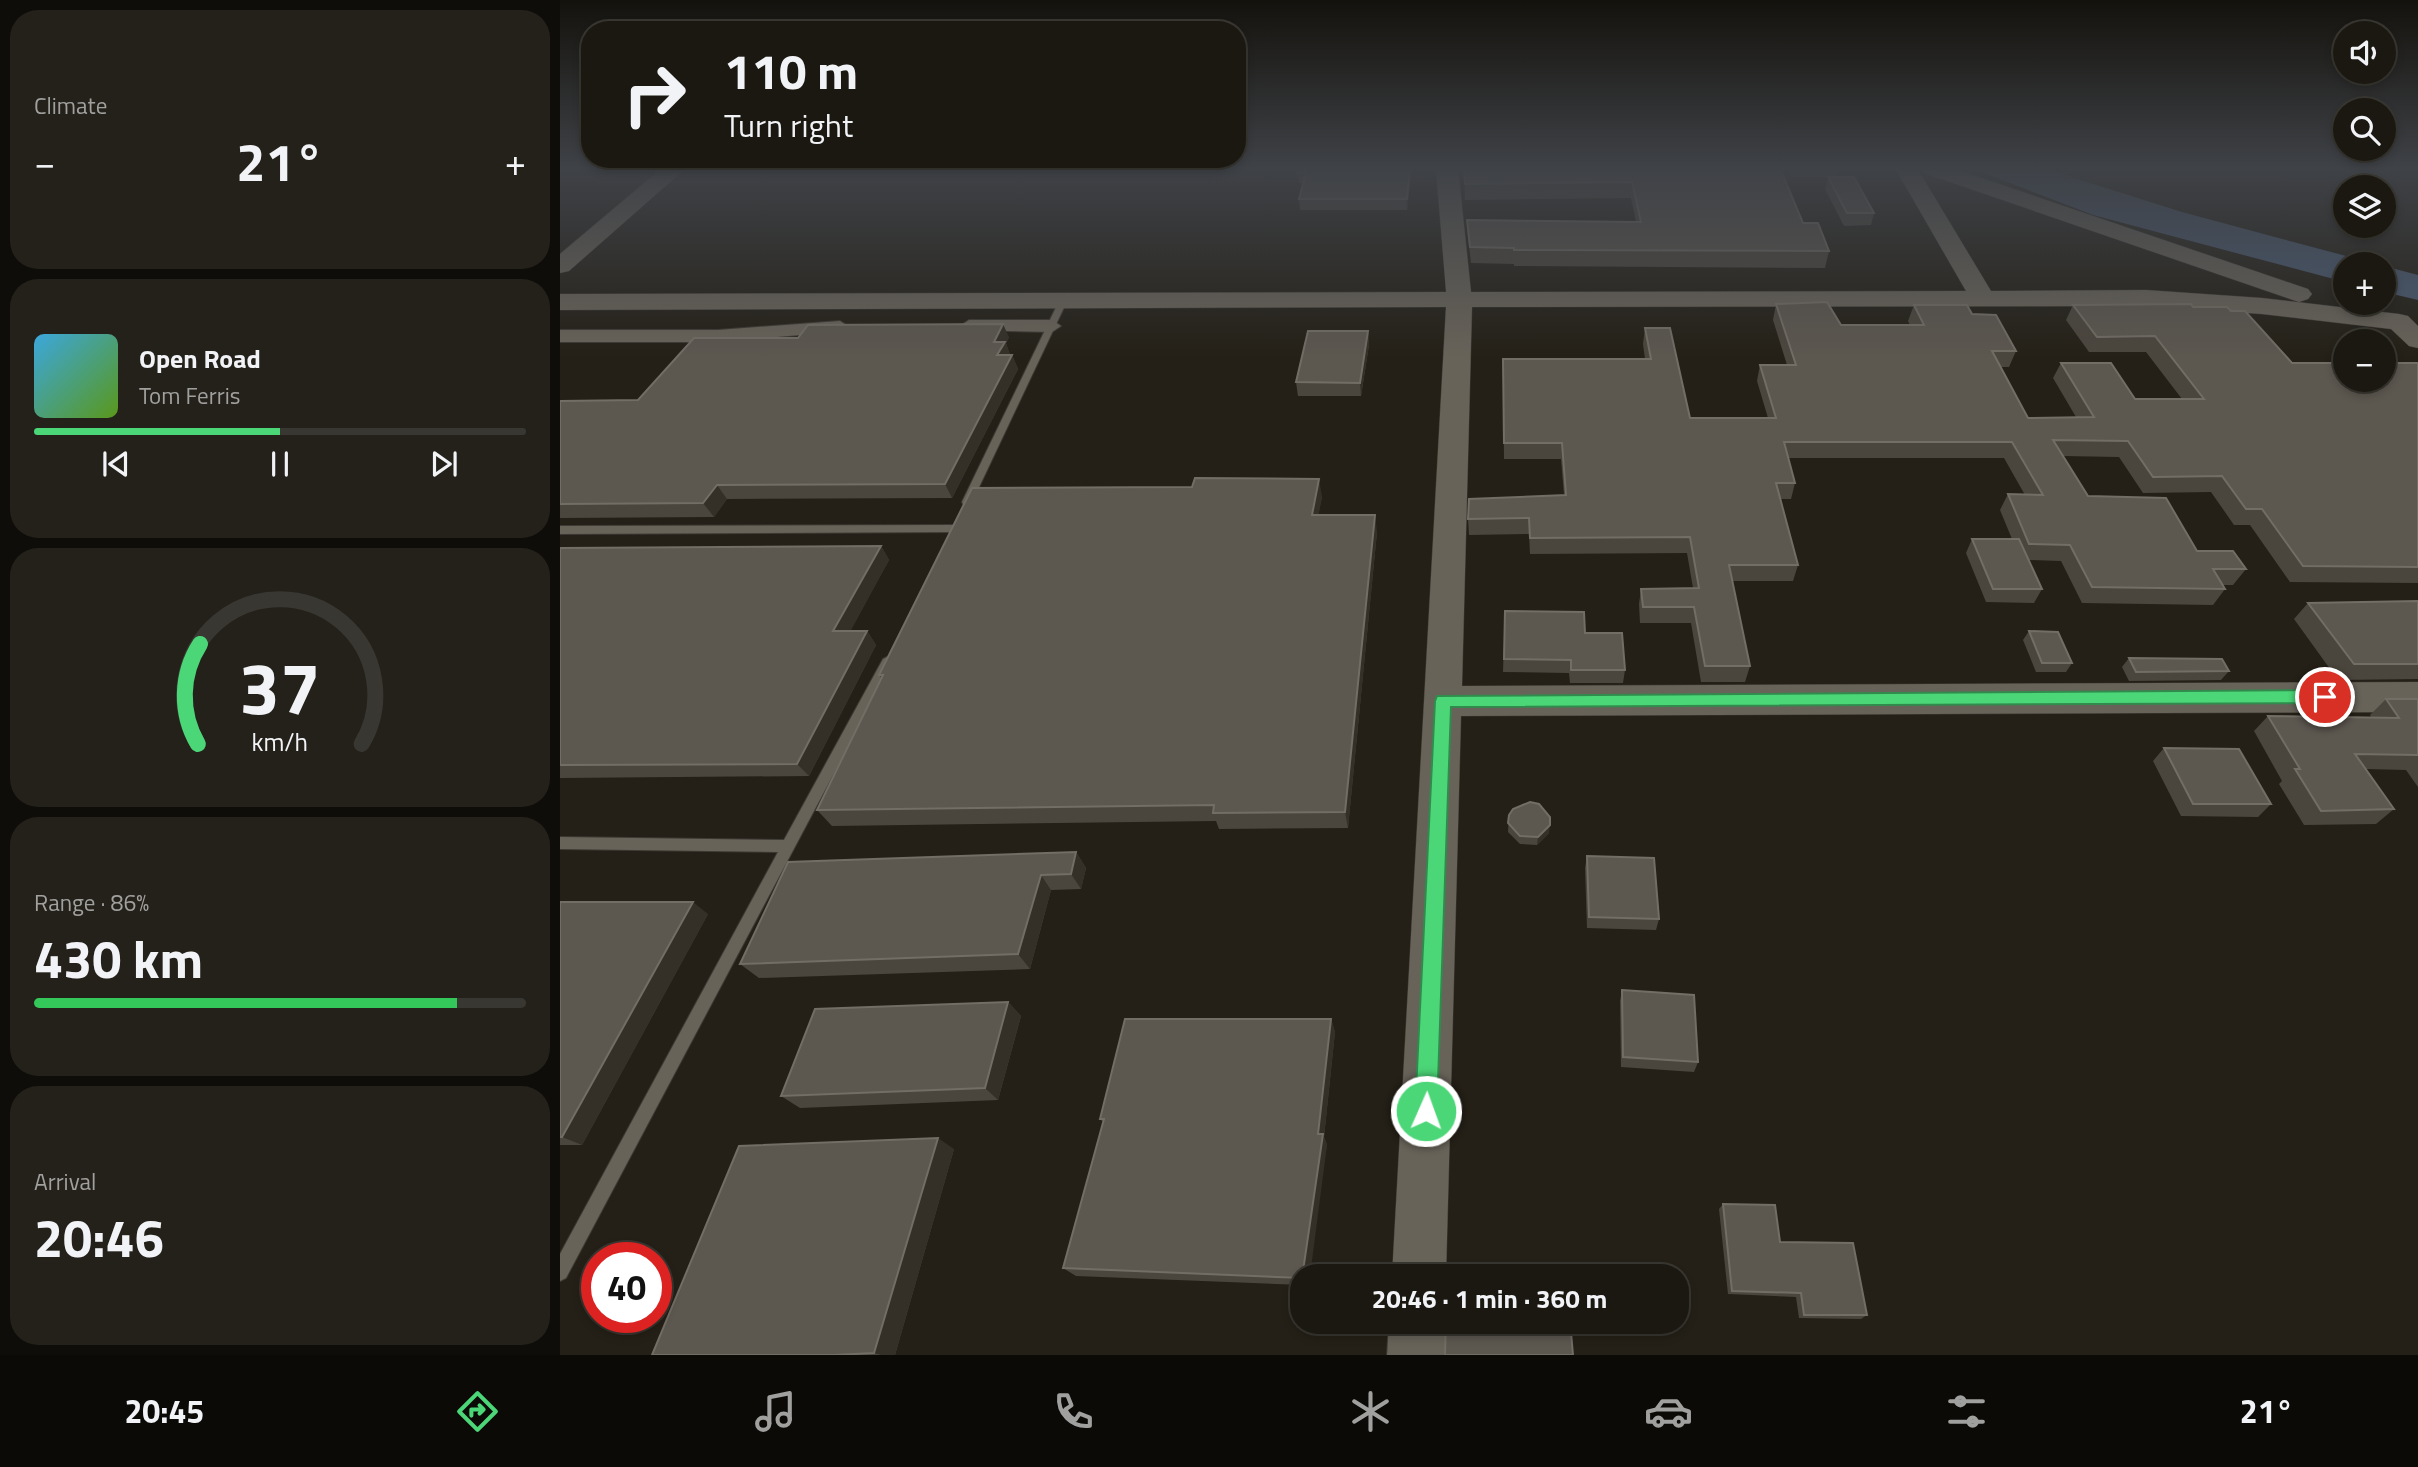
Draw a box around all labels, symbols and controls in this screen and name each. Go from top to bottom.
map controls [2333,21,2396,392]
button: sound [2333,21,2396,84]
text: 110 m [724,33,858,108]
icon: right [609,49,700,140]
text: Climate [34,88,107,123]
button: search [2333,98,2396,161]
text: Turn right [724,101,853,149]
text: 21° [236,122,324,201]
text: − [34,133,55,191]
text: + [505,133,526,191]
button: layers [2333,175,2396,238]
button: + [2333,252,2396,315]
button: − [2333,329,2396,392]
text: Open Road [139,339,261,378]
text: Tom Ferris [139,378,240,413]
icon: previous [97,445,135,483]
icon: pause [261,445,299,483]
icon: next [425,445,463,483]
text: 37 [239,632,321,742]
pin [2295,667,2355,727]
icon: arrive [2306,678,2344,716]
text: km/h [252,722,308,760]
text: Range · 86% [34,885,149,920]
text: 430 km [34,919,203,998]
position arrow [1389,1074,1463,1148]
text: Arrival [34,1164,96,1199]
text: 20:46 [34,1198,164,1277]
speed limit sign: 40 [581,1242,672,1333]
text: 20:46 · 1 min · 360 m [1372,1279,1607,1318]
text: 20:45 [124,1387,204,1435]
icon: directions [453,1387,502,1436]
icon: music [751,1387,800,1436]
icon: phone [1049,1387,1098,1436]
icon: climate [1346,1387,1395,1436]
icon: car [1644,1387,1693,1436]
icon: filters [1942,1387,1991,1436]
text: 21° [2240,1387,2294,1435]

